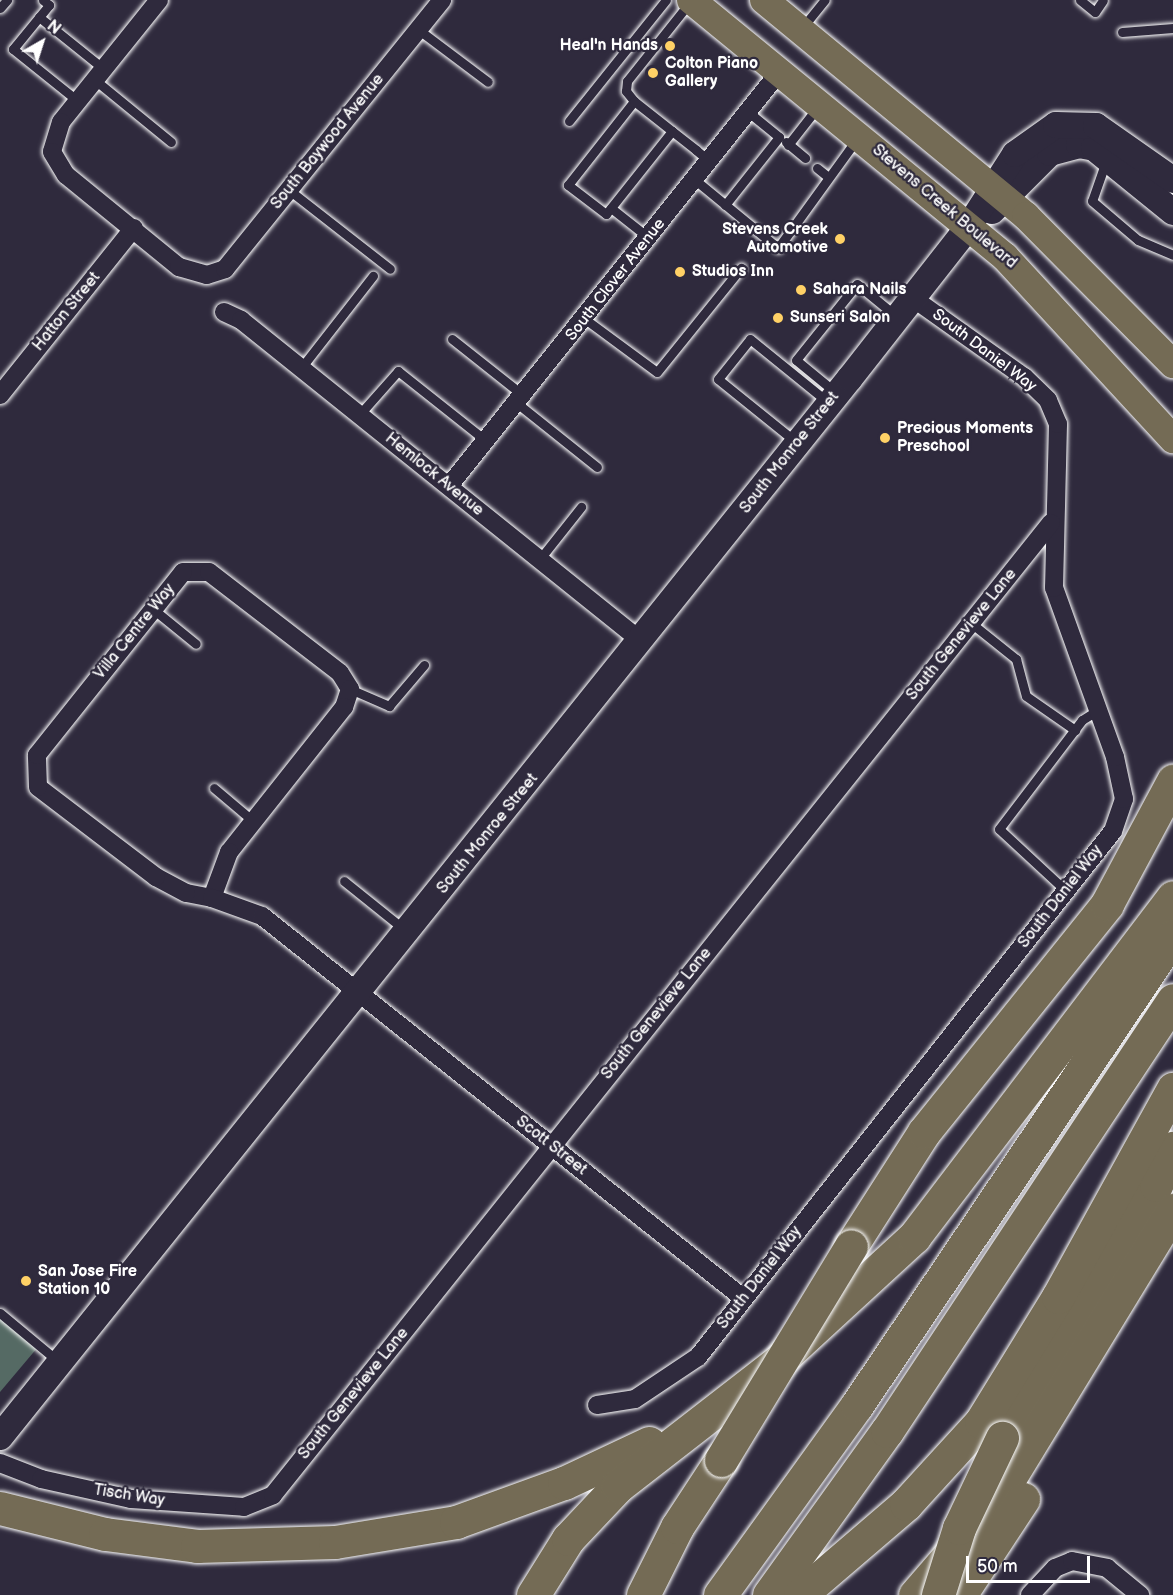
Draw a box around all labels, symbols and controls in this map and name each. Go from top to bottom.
north arrow [12,12,72,72]
text: N [43,16,64,39]
place label: Heal'n Hands [560,36,658,56]
marker: Heal'n Hands [663,39,677,53]
place label: Colton Piano Gallery [665,54,758,92]
marker: Colton Piano Gallery [646,66,660,80]
street label: South Baywood Avenue [267,70,389,214]
street label: Stevens Creek Boulevard [868,141,1020,273]
street label: South Clover Avenue [562,215,670,345]
place label: Stevens Creek Automotive [722,220,828,258]
marker: Stevens Creek Automotive [833,232,847,246]
place label: Studios Inn [692,262,774,282]
marker: Studios Inn [673,265,687,279]
street label: Hatton Street [29,268,105,356]
place label: Sahara Nails [813,280,906,300]
marker: Sahara Nails [794,283,808,297]
street label: South Daniel Way [928,305,1040,397]
place label: Sunseri Salon [790,308,890,328]
marker: Sunseri Salon [771,311,785,325]
street label: South Monroe Street [736,388,844,518]
place label: Precious Moments Preschool [897,419,1033,457]
street label: Hemlock Avenue [381,429,487,521]
marker: Precious Moments Preschool [878,431,892,445]
street label: South Genevieve Lane [903,565,1021,705]
street label: Villa Centre Way [90,580,180,684]
street label: South Monroe Street [433,770,543,898]
street label: South Daniel Way [1015,841,1107,953]
street label: South Genevieve Lane [598,944,716,1084]
street label: Scott Street [512,1112,590,1180]
street label: South Daniel Way [714,1222,806,1334]
place label: San Jose Fire Station 10 [38,1262,137,1300]
marker: San Jose Fire Station 10 [19,1274,33,1288]
street label: South Genevieve Lane [295,1324,413,1464]
street label: Tisch Way [92,1481,166,1511]
scale bar [969,1544,1094,1582]
text: 50 m [977,1556,1018,1577]

